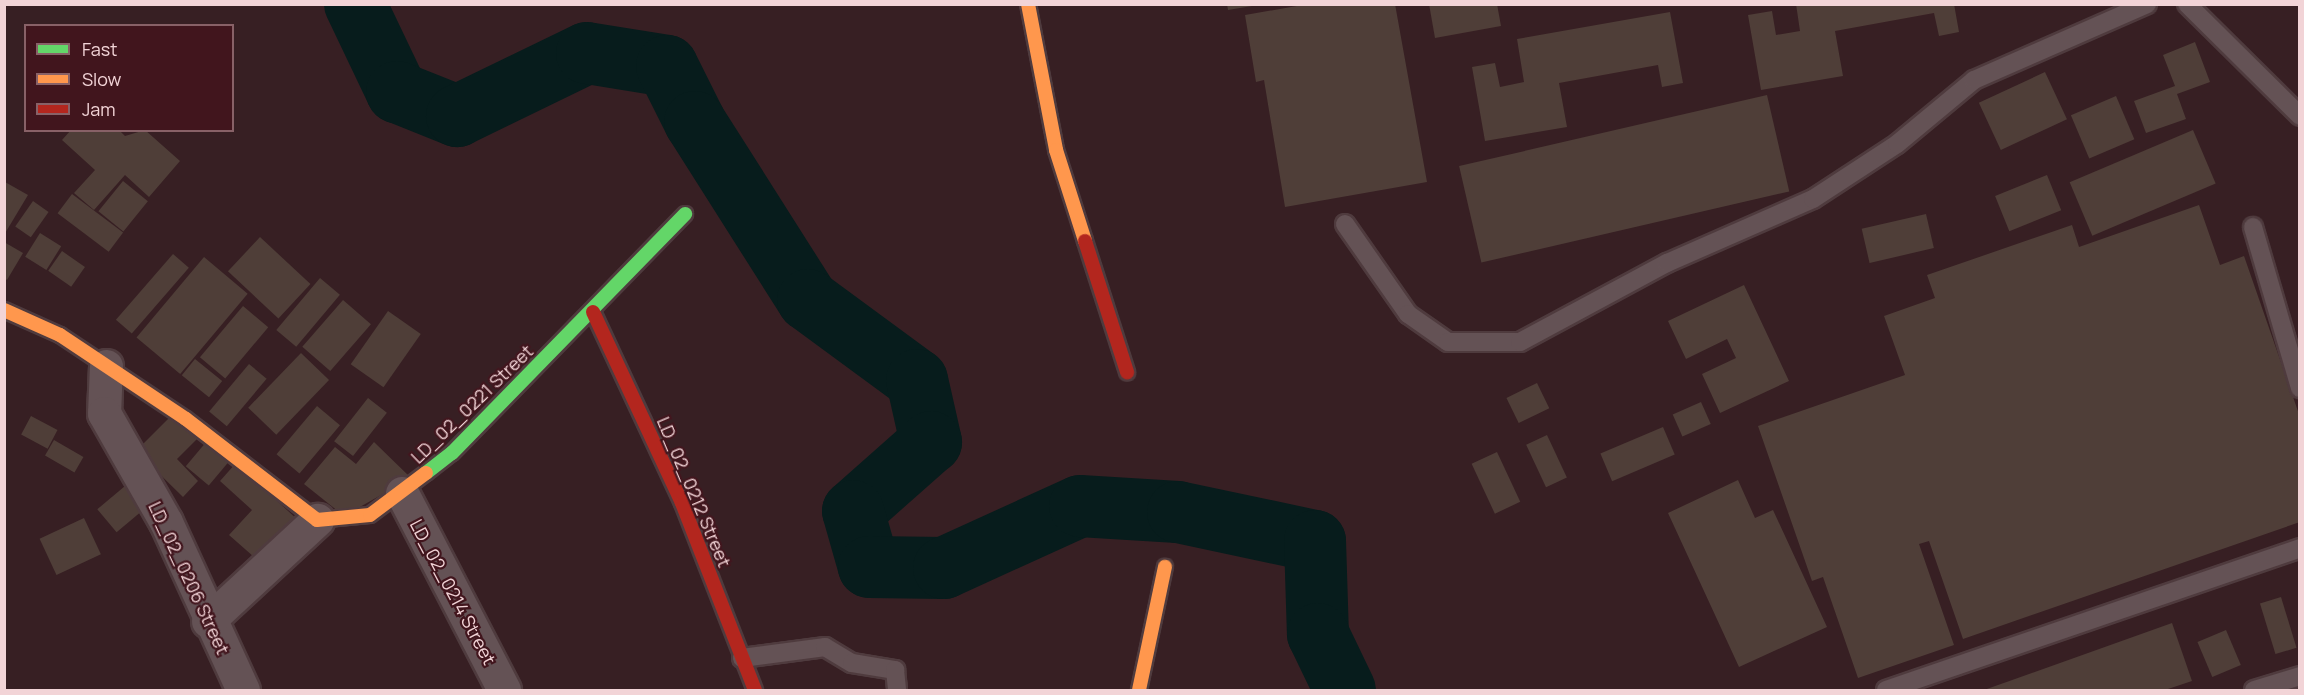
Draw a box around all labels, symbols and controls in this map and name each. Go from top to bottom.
legend [24,24,234,132]
text: Fast [82,37,117,61]
text: Slow [82,67,121,91]
text: Jam [82,97,116,121]
street label: LD_02_0221 Street [406,340,538,468]
street label: LD_02_0212 Street [653,414,735,570]
street label: LD_02_0206 Street [144,498,234,658]
street label: LD_02_0214 Street [406,516,500,668]

